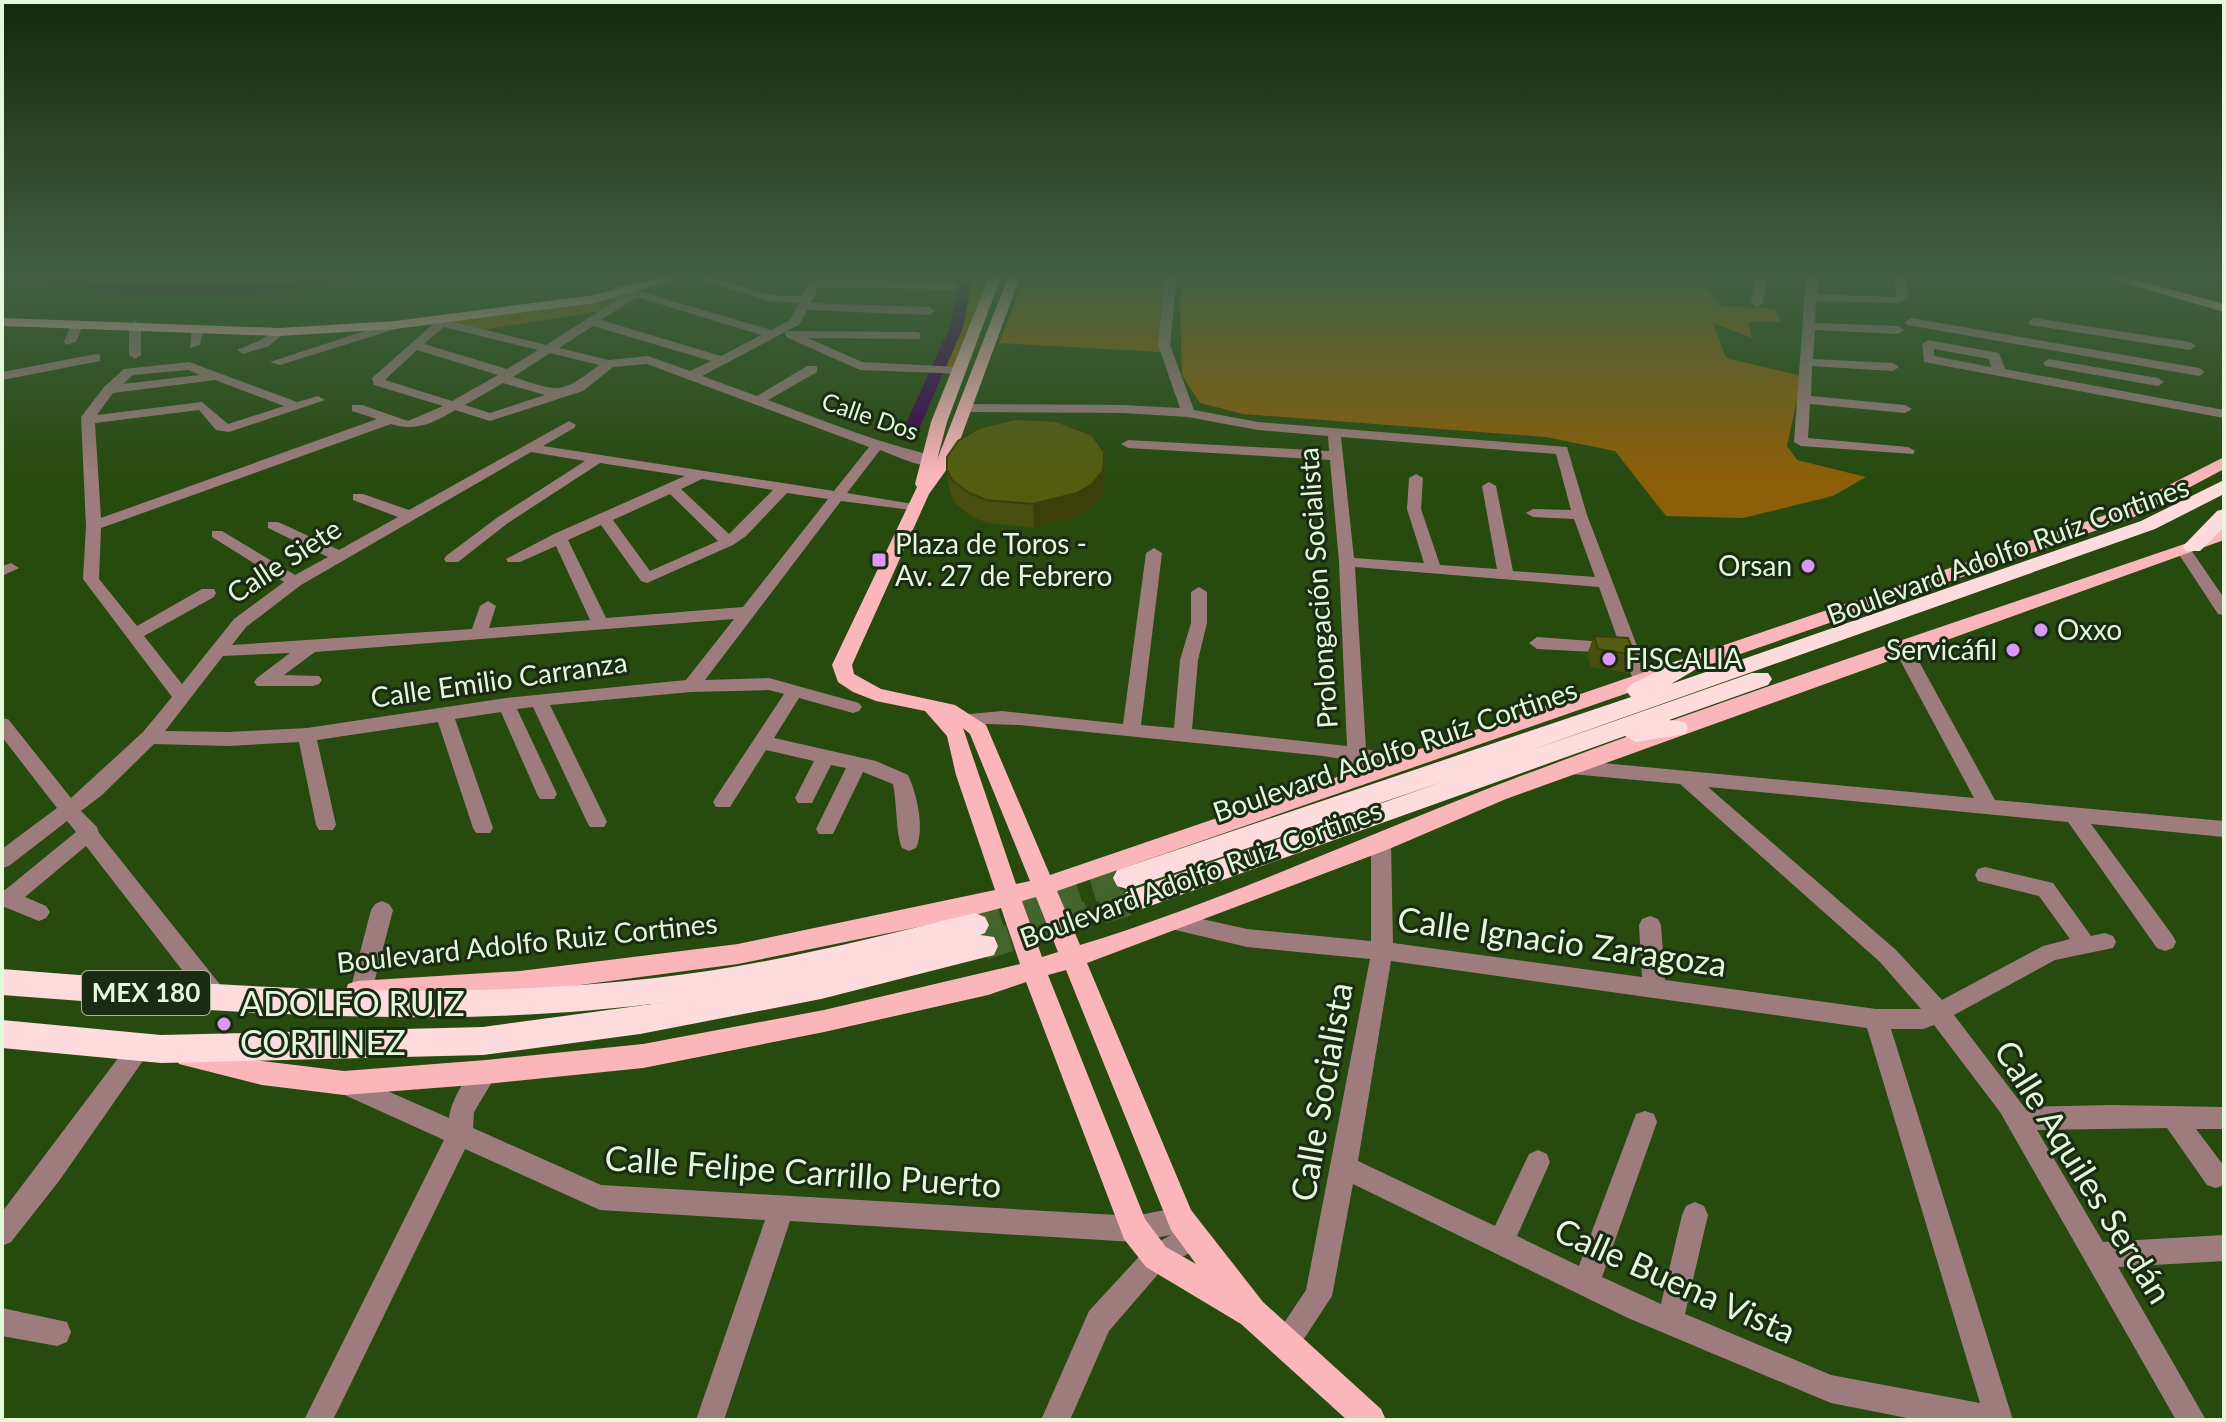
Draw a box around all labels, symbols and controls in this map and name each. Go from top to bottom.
street label: Calle Dos [818,386,923,446]
street label: Prolongación Socialista [1290,446,1344,730]
street label: Boulevard Adolfo Ruíz Cortines [1822,469,2193,631]
street label: Calle Siete [220,511,347,610]
place label: Plaza de Toros - Av. 27 de Febrero [895,526,1112,592]
place label: Orsan [1718,548,1792,582]
marker: Plaza de Toros - Av. 27 de Febrero [870,551,888,569]
marker: Orsan [1799,557,1817,575]
place label: Oxxo [2057,612,2122,646]
marker: Oxxo [2032,621,2050,639]
place label: Servicáfil [1886,632,1997,666]
place label: FISCALIA [1625,641,1743,675]
marker: Servicáfil [2004,641,2022,659]
street label: Calle Emilio Carranza [368,644,629,714]
marker: FISCALIA [1600,650,1618,668]
street label: Boulevard Adolfo Ruíz Cortines [1208,672,1581,828]
street label: Boulevard Adolfo Ruiz Cortines [1015,792,1386,954]
street label: Calle Ignacio Zaragoza [1395,897,1729,984]
street label: Boulevard Adolfo Ruiz Cortines [335,905,719,979]
road number: MEX 180 [82,971,210,1015]
street label: Calle Socialista [1281,979,1360,1204]
place label: ADOLFO RUIZ CORTINEZ [240,982,465,1062]
marker: ADOLFO RUIZ CORTINEZ [215,1015,233,1033]
street label: Calle Aquiles Serdán [1987,1032,2182,1310]
street label: Calle Felipe Carrillo Puerto [603,1136,1003,1205]
street label: Calle Buena Vista [1549,1208,1802,1351]

